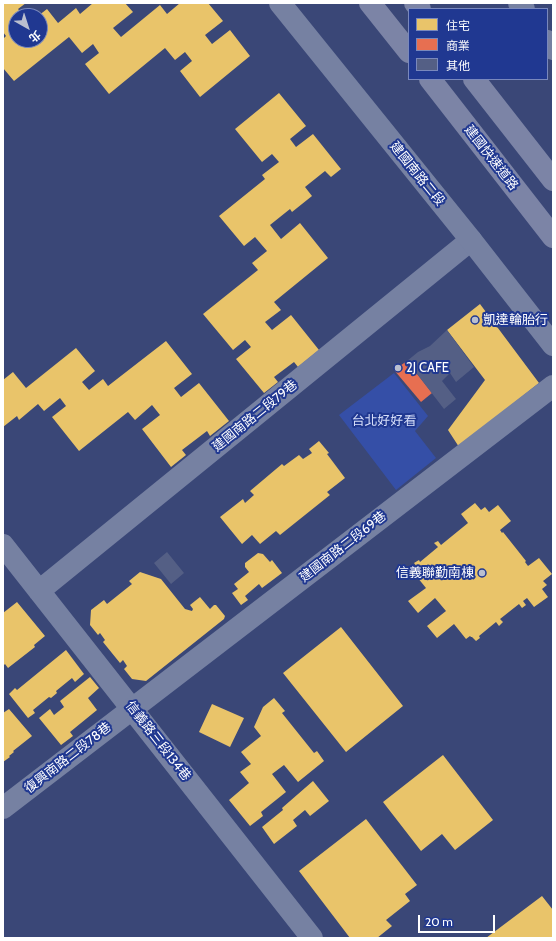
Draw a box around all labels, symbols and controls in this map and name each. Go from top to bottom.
north arrow [8,8,48,48]
legend [408,8,548,80]
text: 住宅 [446,18,470,33]
text: 北 [26,28,44,45]
text: 商業 [446,38,470,53]
text: 其他 [446,58,470,73]
street label: 建國快速道路 [461,122,521,194]
street label: 建國南路二段 [386,139,448,209]
place label: 凱達輪胎行 [483,312,548,328]
marker: 凱達輪胎行 [470,315,480,325]
place label: 2J CAFE [406,360,449,376]
marker: 2J CAFE [393,363,403,373]
street label: 建國南路二段79巷 [209,377,301,455]
park label: 台北好好看 [352,413,416,429]
street label: 建國南路二段69巷 [297,508,389,586]
place label: 信義聯勤南棟 [396,565,474,581]
marker: 信義聯勤南棟 [477,568,487,578]
street label: 信義路三段134巷 [122,698,194,784]
street label: 復興南路二段78巷 [22,719,114,797]
scale bar [420,907,497,933]
text: 20 m [425,914,453,929]

